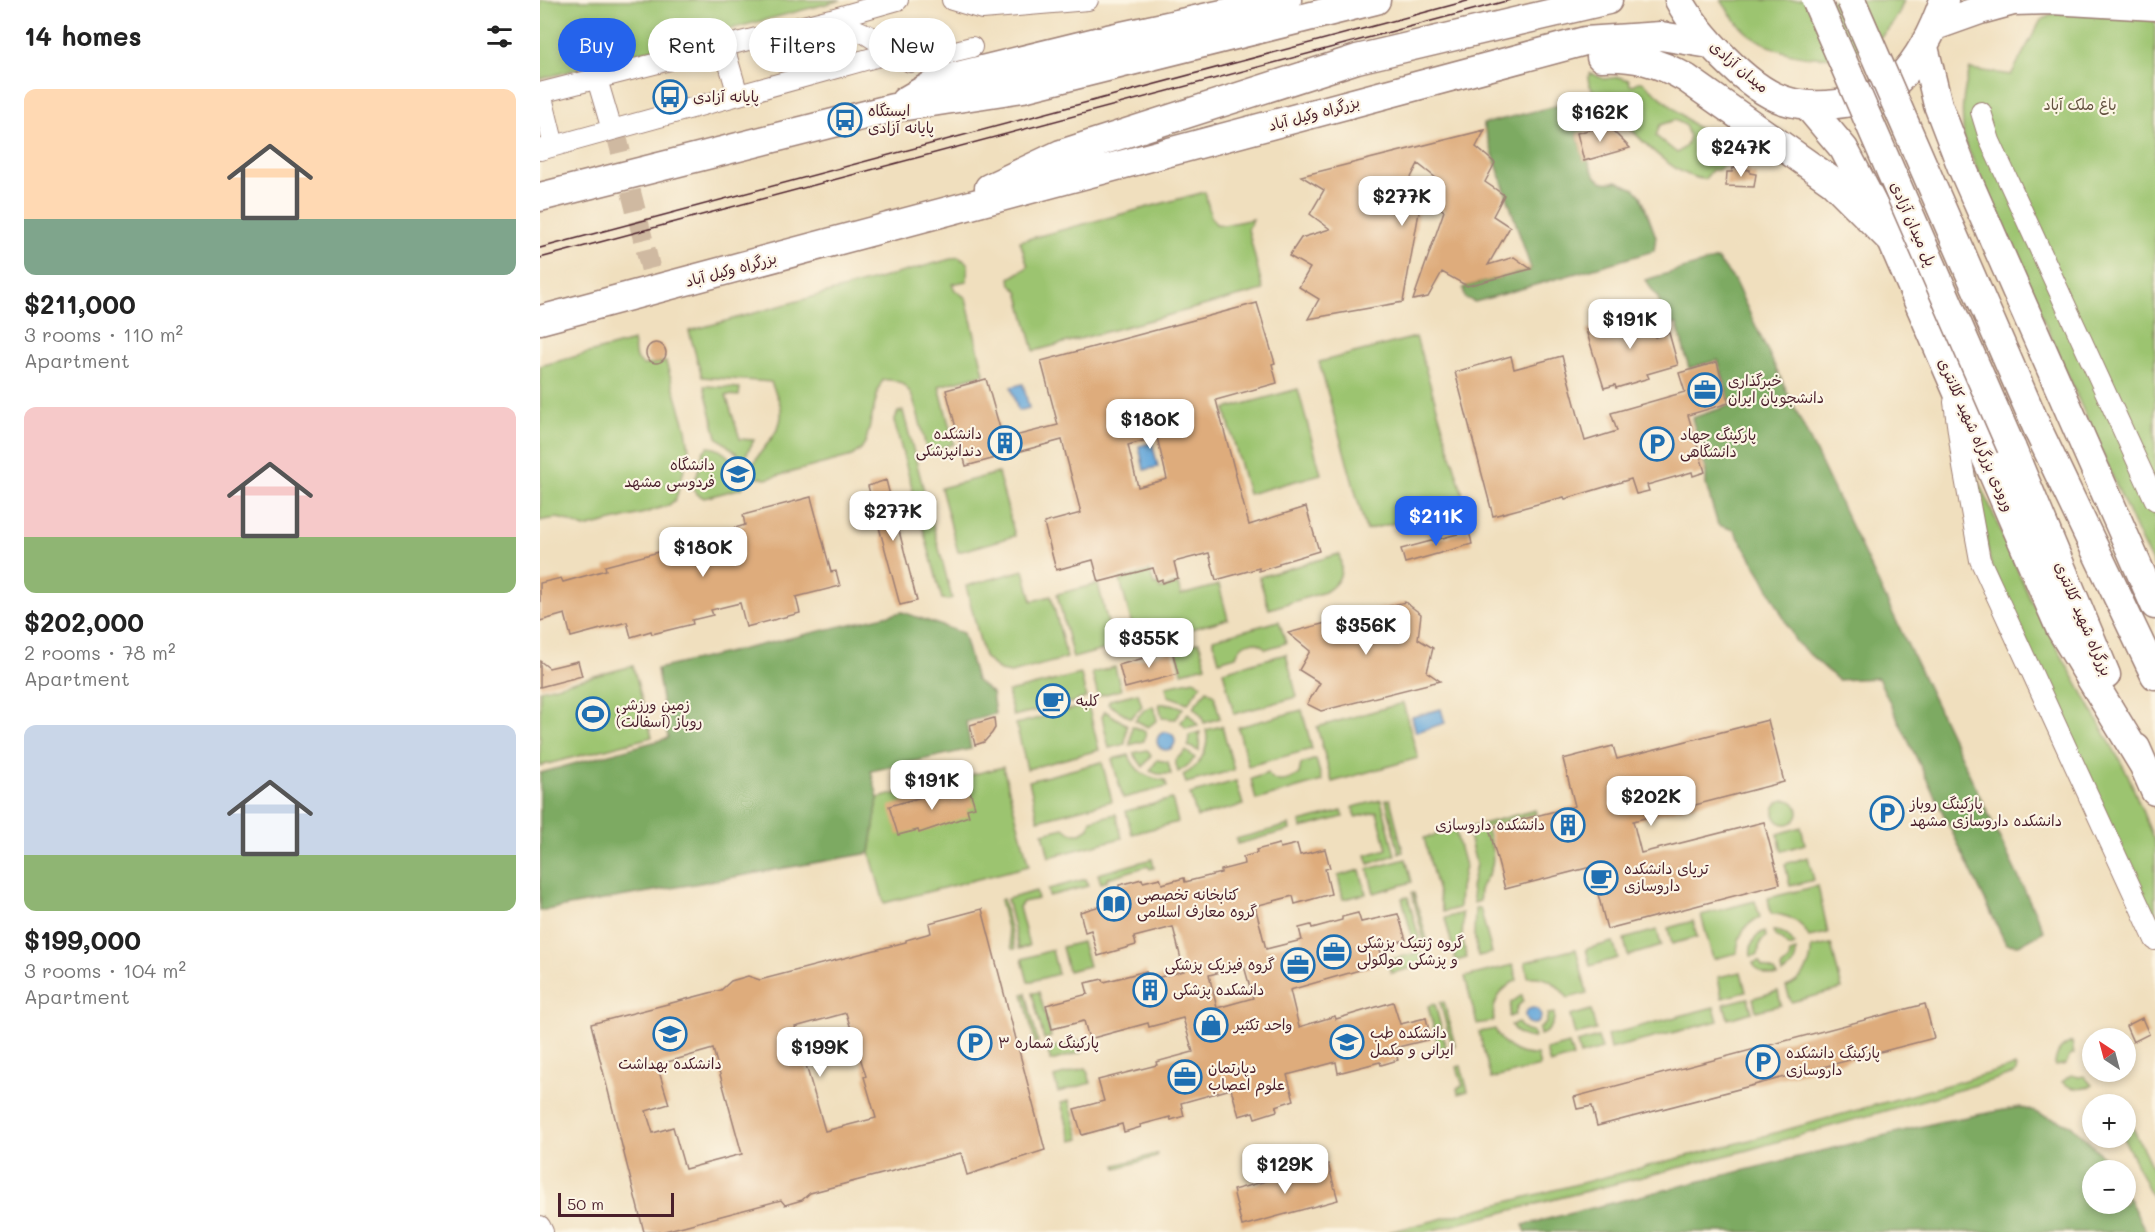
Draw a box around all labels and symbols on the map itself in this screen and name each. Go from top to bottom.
street label: میدان آزادی [1706,36,1773,97]
bus stop icon: پایانه آزادی [652,79,688,115]
place label: پایانه آزادی [693,86,759,107]
street label: بزرگراه وکیل آباد [1266,91,1362,135]
pin: $162K [1558,92,1642,143]
park label: باغ ملک آباد [2043,94,2117,115]
place label: ایستگاه پایانه آزادی [868,100,934,138]
bus stop icon: ایستگاه پایانه آزادی [827,102,863,138]
pin: $247K [1699,127,1783,178]
pin: $277K [1360,176,1444,227]
street label: پل میدان آزادی [1885,178,1941,269]
street label: بزرگراه وکیل آباد [683,247,779,291]
pin: $191K [1588,299,1672,350]
street label: ورودی بزرگراه شهید کلانتری [1933,355,2020,515]
place label: خبرگذاری دانشجویان ایران [1728,370,1824,407]
office icon: خبرگذاری دانشجویان ایران [1687,372,1723,408]
pin: $180K [1108,399,1192,450]
place label: دانشکده دندانپزشکی [916,423,982,461]
place label: پارکینگ جهاد دانشگاهی [1680,424,1756,462]
building icon: دانشکده دندانپزشکی [987,425,1023,461]
parking icon: پارکینگ جهاد دانشگاهی [1639,426,1675,462]
place label: دانشگاه فردوسی مشهد [624,454,715,492]
school or university icon: دانشگاه فردوسی مشهد [720,456,756,492]
pin: $277K [851,491,935,542]
pin: $211K [1394,496,1478,547]
pin: $180K [661,527,745,578]
street label: بزرگراه شهید کلانتری [2051,558,2117,679]
pin: $356K [1324,605,1408,656]
pin: $355K [1107,618,1191,669]
cafe icon: کلبه [1035,683,1071,719]
place label: کلبه [1076,690,1100,710]
place label: زمین ورزشی روباز (آسفالت) [616,694,702,731]
sports icon: زمین ورزشی روباز (آسفالت) [575,696,611,732]
pin: $191K [890,760,974,811]
pin: $202K [1609,776,1693,827]
place label: پارکینگ روباز دانشکده داروسازی مشهد [1909,793,2062,830]
parking icon: پارکینگ روباز دانشکده داروسازی مشهد [1869,795,1905,831]
building icon: دانشکده داروسازی [1550,807,1586,843]
place label: دانشکده داروسازی [1435,814,1545,834]
place label: تریای دانشکده داروسازی [1624,858,1709,895]
cafe icon: تریای دانشکده داروسازی [1583,860,1619,896]
place label: کتابخانه تخصصی گروه معارف اسلامی [1137,884,1257,922]
library icon: کتابخانه تخصصی گروه معارف اسلامی [1096,886,1132,922]
place label: گروه ژنتیک پزشکی و پزشکی مولکولی [1357,932,1464,970]
office icon: گروه ژنتیک پزشکی و پزشکی مولکولی [1316,934,1352,970]
office icon: گروه فیزیک پزشکی [1280,947,1316,983]
place label: گروه فیزیک پزشکی [1165,954,1275,975]
building icon: دانشکده پزشکی [1132,972,1168,1008]
place label: دانشکده پزشکی [1173,979,1264,1000]
shop icon: واحد تکثیر [1193,1007,1229,1043]
place label: واحد تکثیر [1232,1014,1292,1034]
school or university icon: دانشکده بهداشت [652,1016,688,1052]
place label: دانشکده طب ایرانی و مکمل [1370,1022,1454,1060]
school or university icon: دانشکده طب ایرانی و مکمل [1329,1024,1365,1060]
parking icon: پارکینگ شماره ۳ [957,1025,993,1061]
pin: $199K [778,1027,862,1078]
north arrow [2082,1028,2136,1082]
place label: پارکینگ شماره ۳ [998,1032,1099,1053]
place label: پارکینگ دانشکده داروسازی [1786,1042,1880,1079]
parking icon: پارکینگ دانشکده داروسازی [1745,1044,1781,1080]
place label: دانشکده بهداشت [618,1053,722,1073]
place label: دپارتمان علوم اعصاب [1208,1057,1285,1097]
office icon: دپارتمان علوم اعصاب [1167,1059,1203,1095]
pin: $129K [1243,1144,1327,1195]
scale bar [558,1190,674,1218]

